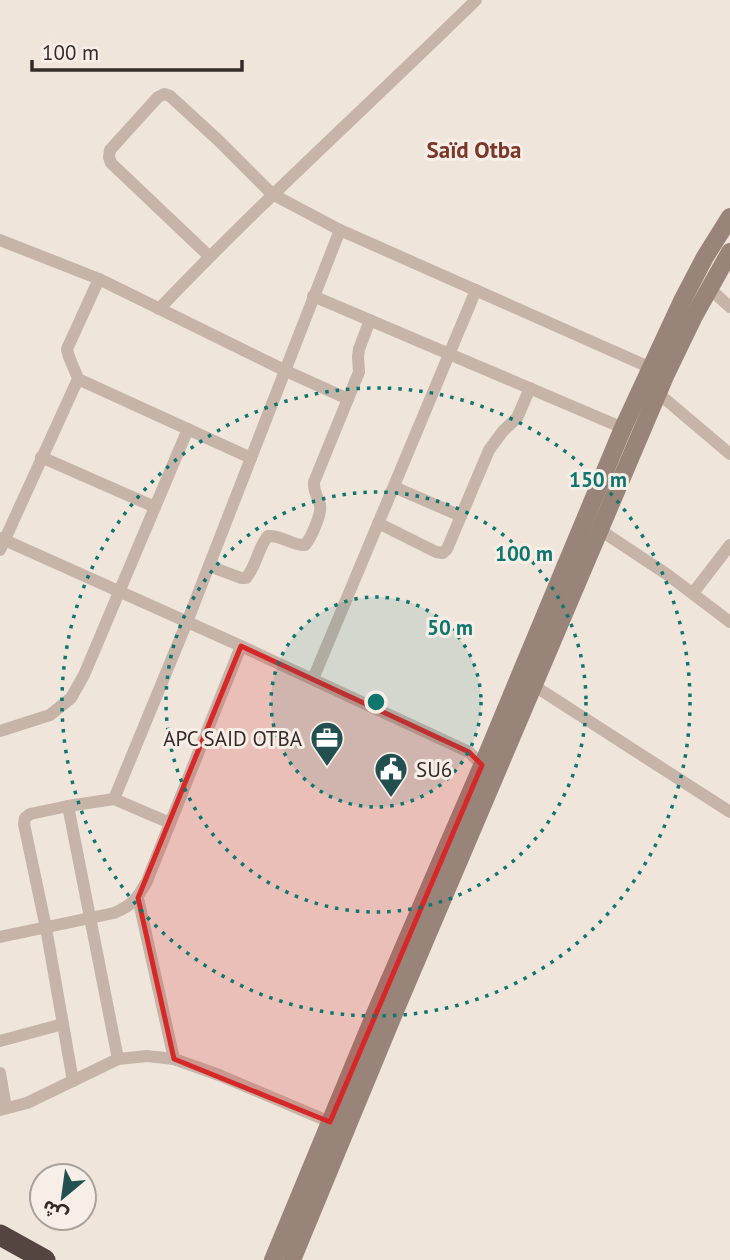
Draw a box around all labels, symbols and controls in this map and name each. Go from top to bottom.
scale bar [32,28,242,72]
text: 100 m [42,39,99,66]
district label: Saïd Otba [427,135,521,164]
text: 150 m [569,466,627,493]
text: 100 m [495,540,553,567]
text: 50 m [427,614,473,641]
centre of rings [364,690,388,714]
office icon: APC SAID OTBA [308,719,346,768]
place label: APC SAID OTBA [163,725,303,752]
public building icon: SU6 [372,750,410,799]
place label: SU6 [416,756,452,783]
north arrow [28,1162,98,1232]
text: ش [38,1195,72,1229]

